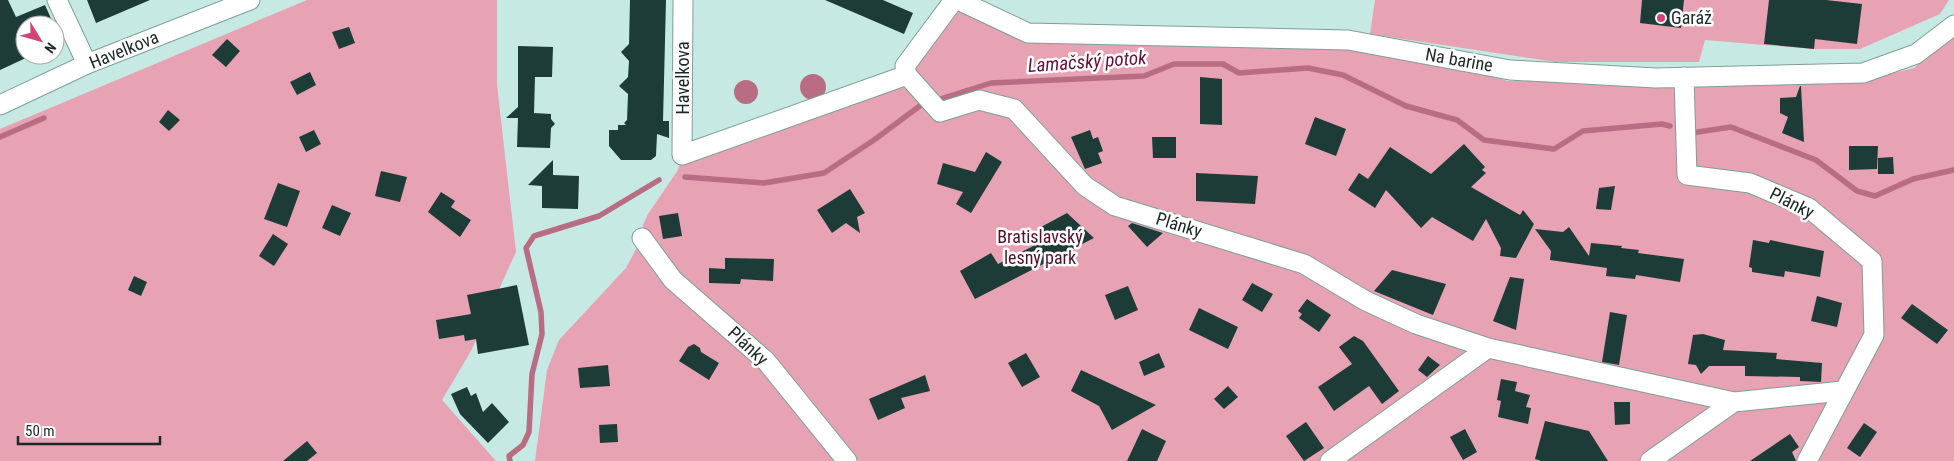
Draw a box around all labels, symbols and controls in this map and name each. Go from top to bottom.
place label: Garáž [1671,7,1712,28]
marker: Garáž [1655,12,1667,24]
north arrow [15,15,65,65]
street label: Havelkova [86,26,162,73]
text: N [41,40,59,56]
street label: Havelkova [672,41,693,115]
street label: Na barine [1424,43,1494,76]
water label: Lamačský potok [1027,46,1148,77]
street label: Plánky [1766,183,1818,223]
street label: Plánky [1154,208,1205,242]
park label: Bratislavský lesný park [997,226,1083,268]
street label: Plánky [724,322,773,370]
scale bar [18,414,160,446]
text: 50 m [25,422,55,440]

